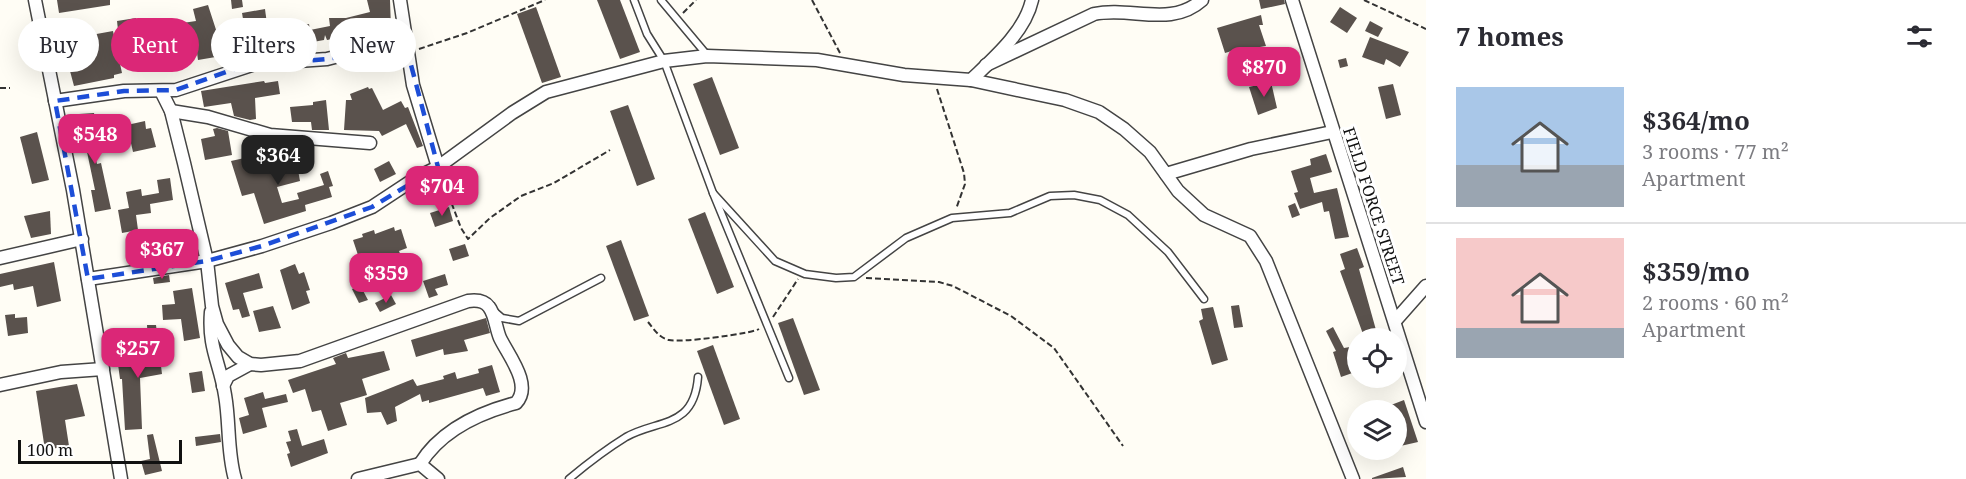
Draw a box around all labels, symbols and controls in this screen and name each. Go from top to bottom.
chip: Buy [18,18,99,72]
chip: Rent [111,18,199,72]
chip: Filters [211,18,317,72]
chip: New [329,18,416,72]
text: 7 homes [1456,18,1564,54]
icon: filters [1903,20,1936,53]
pin: $870 [1228,47,1300,98]
text: $870 [1241,53,1287,80]
text: $364/mo [1642,102,1750,138]
icon: home [1504,111,1576,183]
pin: $548 [59,114,131,165]
text: $548 [72,120,118,147]
street label: FIELD FORCE STREET [1338,124,1410,288]
pin: $364 [242,135,314,186]
text: 3 rooms · 77 m² [1642,138,1789,165]
text: $364 [255,141,301,168]
text: Apartment [1642,165,1746,192]
pin: $704 [406,166,478,217]
text: $704 [419,172,465,199]
pin: $367 [126,229,198,280]
text: $367 [139,235,185,262]
pin: $359 [350,253,422,304]
text: $359/mo [1642,253,1750,289]
text: $359 [363,259,409,286]
icon: home [1504,262,1576,334]
text: 2 rooms · 60 m² [1642,289,1789,316]
text: Apartment [1642,316,1746,343]
pin: $257 [102,328,174,379]
map controls [1347,328,1407,460]
button: locate [1347,328,1407,388]
text: $257 [115,334,161,361]
button: layers [1347,400,1407,460]
scale bar [18,437,182,464]
text: 100 m [27,439,73,461]

